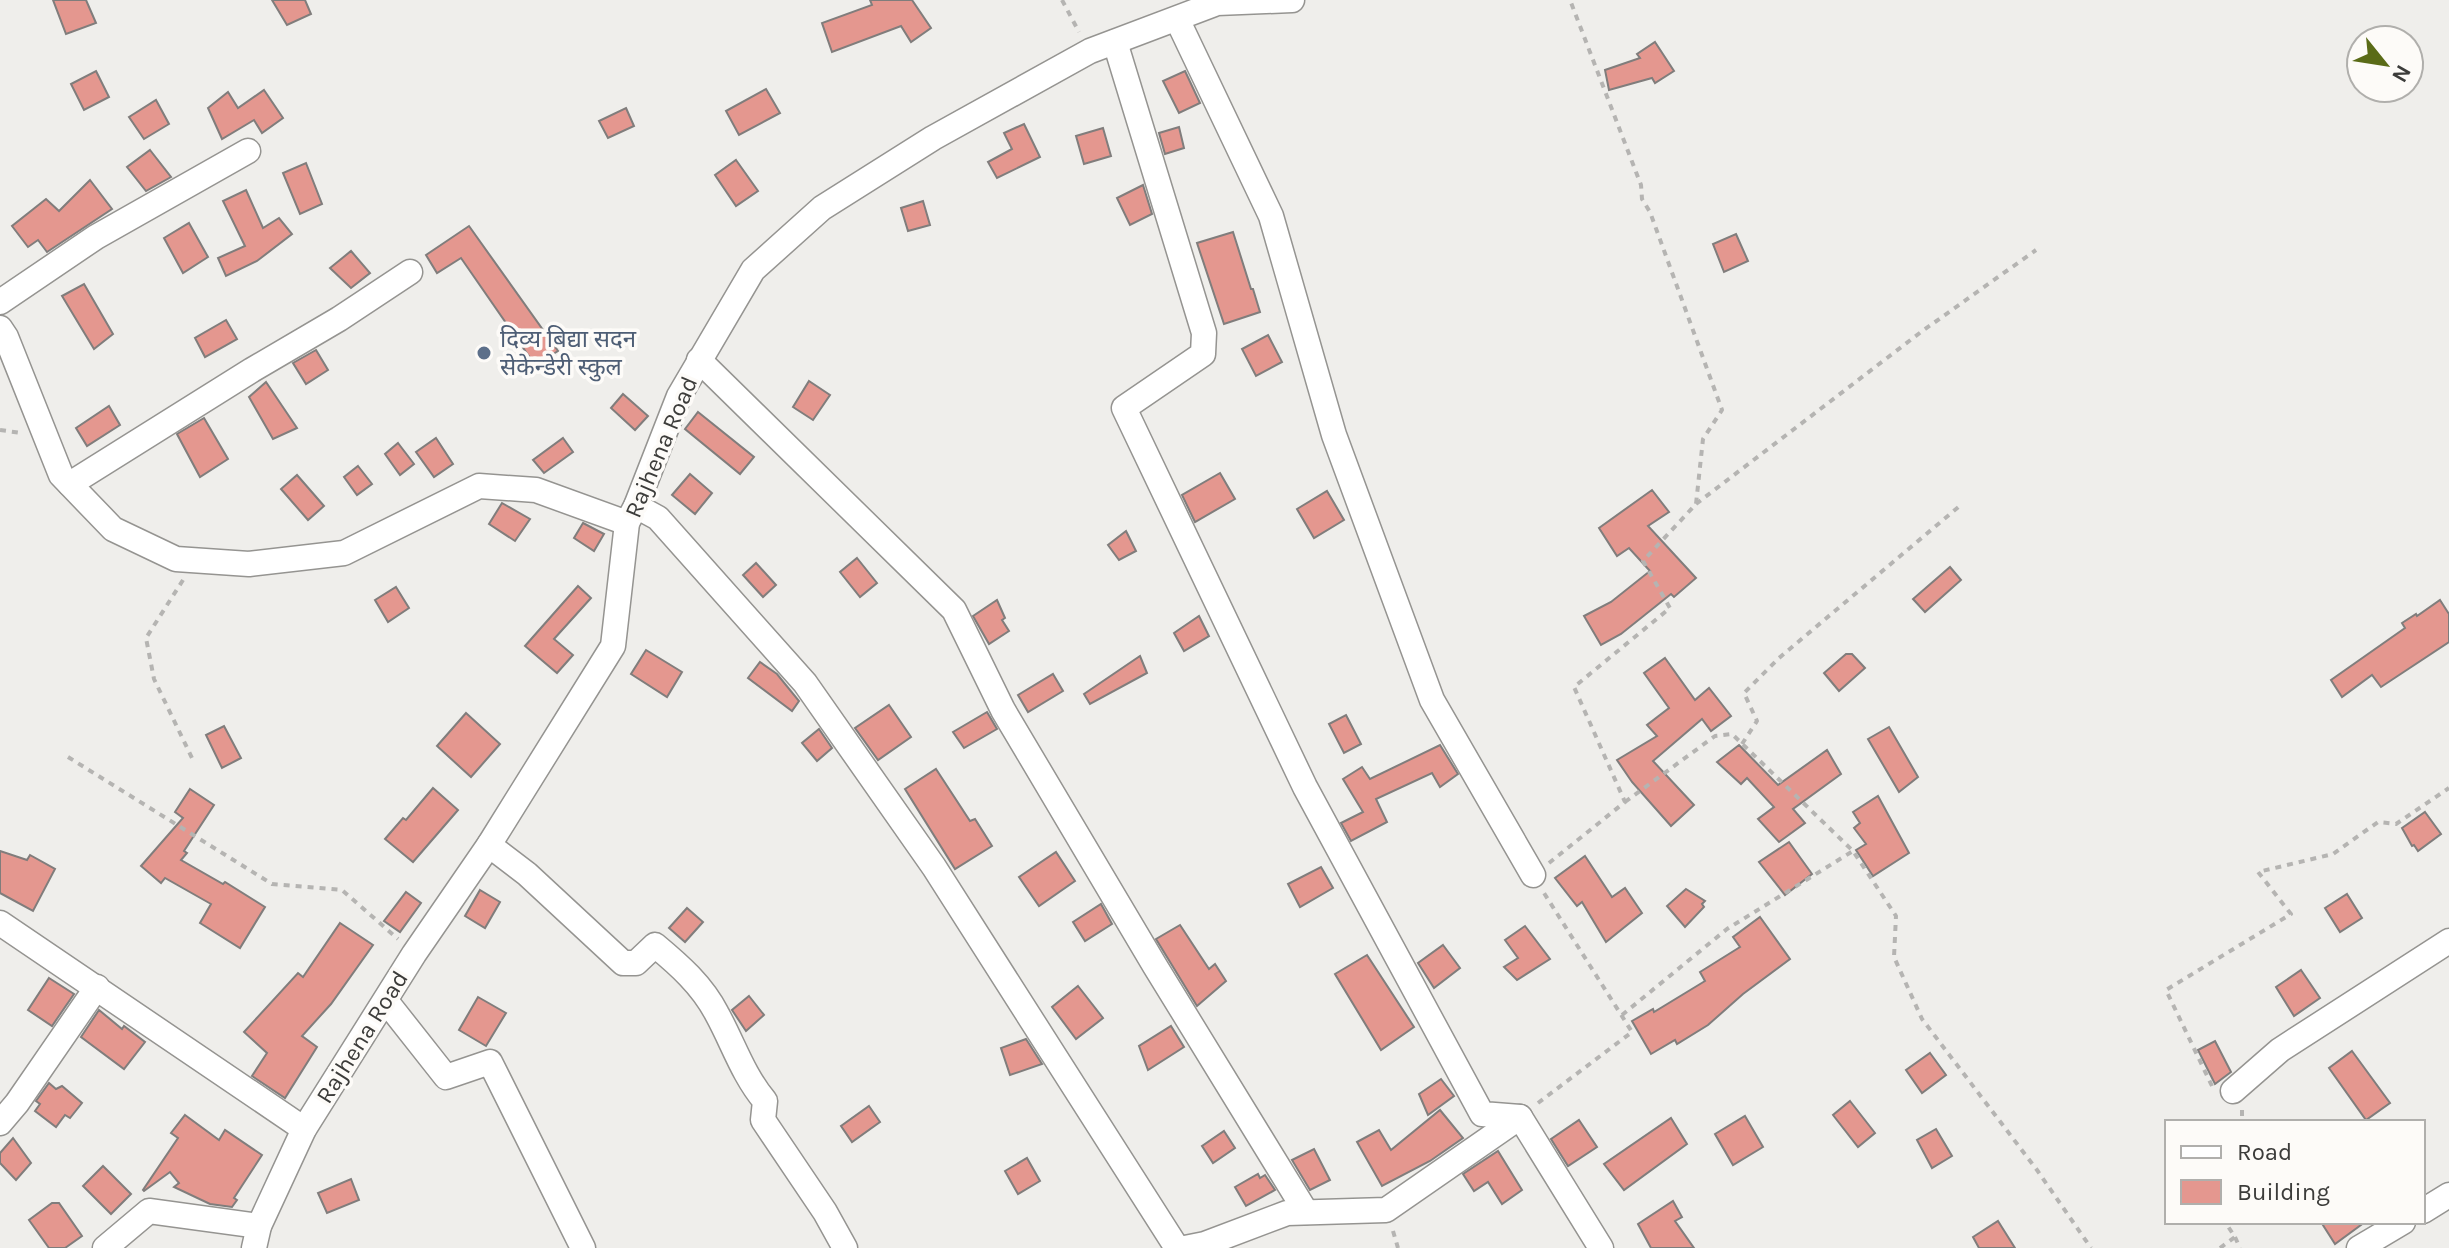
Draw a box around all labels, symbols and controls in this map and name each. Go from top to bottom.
north arrow [2345,24,2425,104]
text: N [2386,60,2417,87]
place label: दिव्य बिद्या सदन सेकेन्डेरी स्कुल [500,325,637,382]
marker: दिव्य बिद्या सदन सेकेन्डेरी स्कुल [475,344,493,362]
street label: Rajhena Road [619,372,703,522]
street label: Rajhena Road [310,966,414,1108]
legend [2165,1120,2425,1224]
text: Road [2237,1138,2292,1166]
text: Building [2237,1178,2330,1206]

